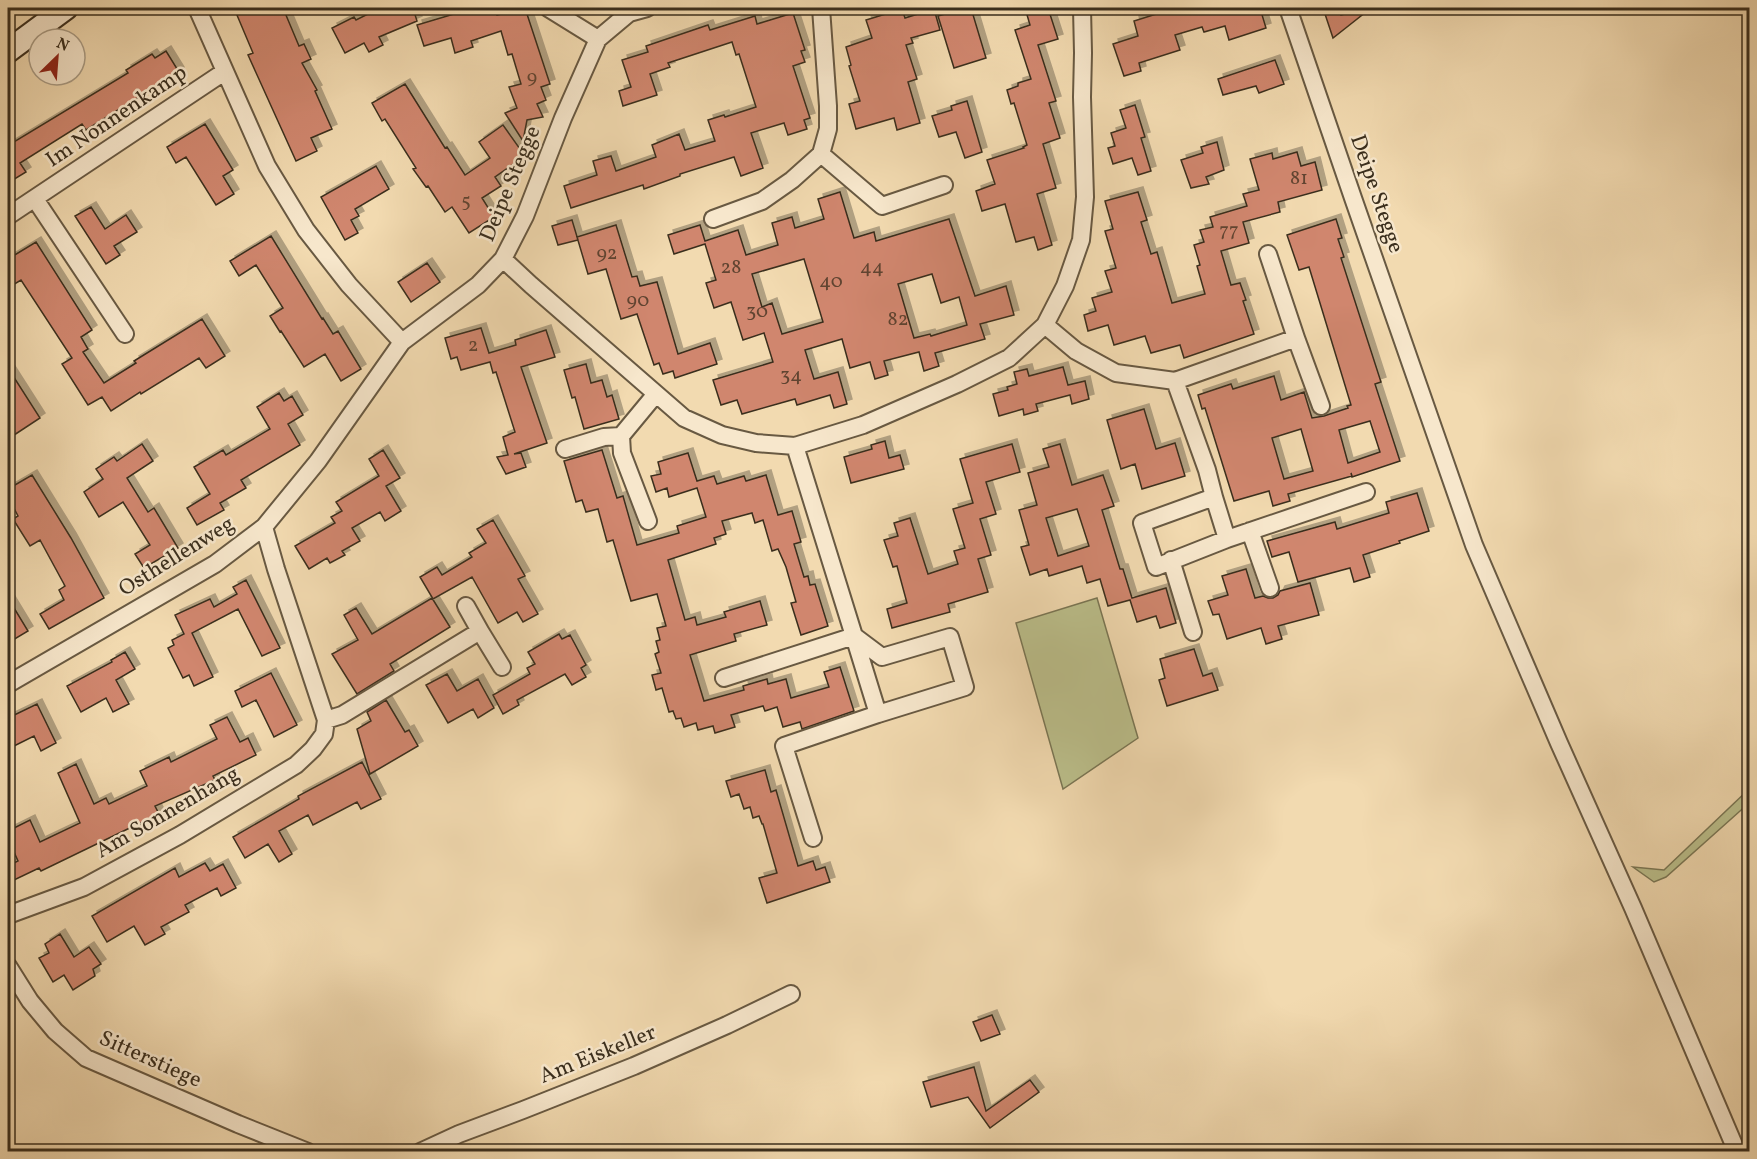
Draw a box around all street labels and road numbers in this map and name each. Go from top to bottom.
street label: Im Nonnenkamp [40,58,194,176]
street label: Deipe Stegge [473,121,549,247]
street label: Deipe Stegge [1341,131,1411,257]
street label: Osthellenweg [113,509,241,605]
street label: Am Sonnenhang [90,759,246,867]
street label: Am Eiskeller [535,1017,661,1093]
street label: Sitterstiege [94,1024,206,1096]

